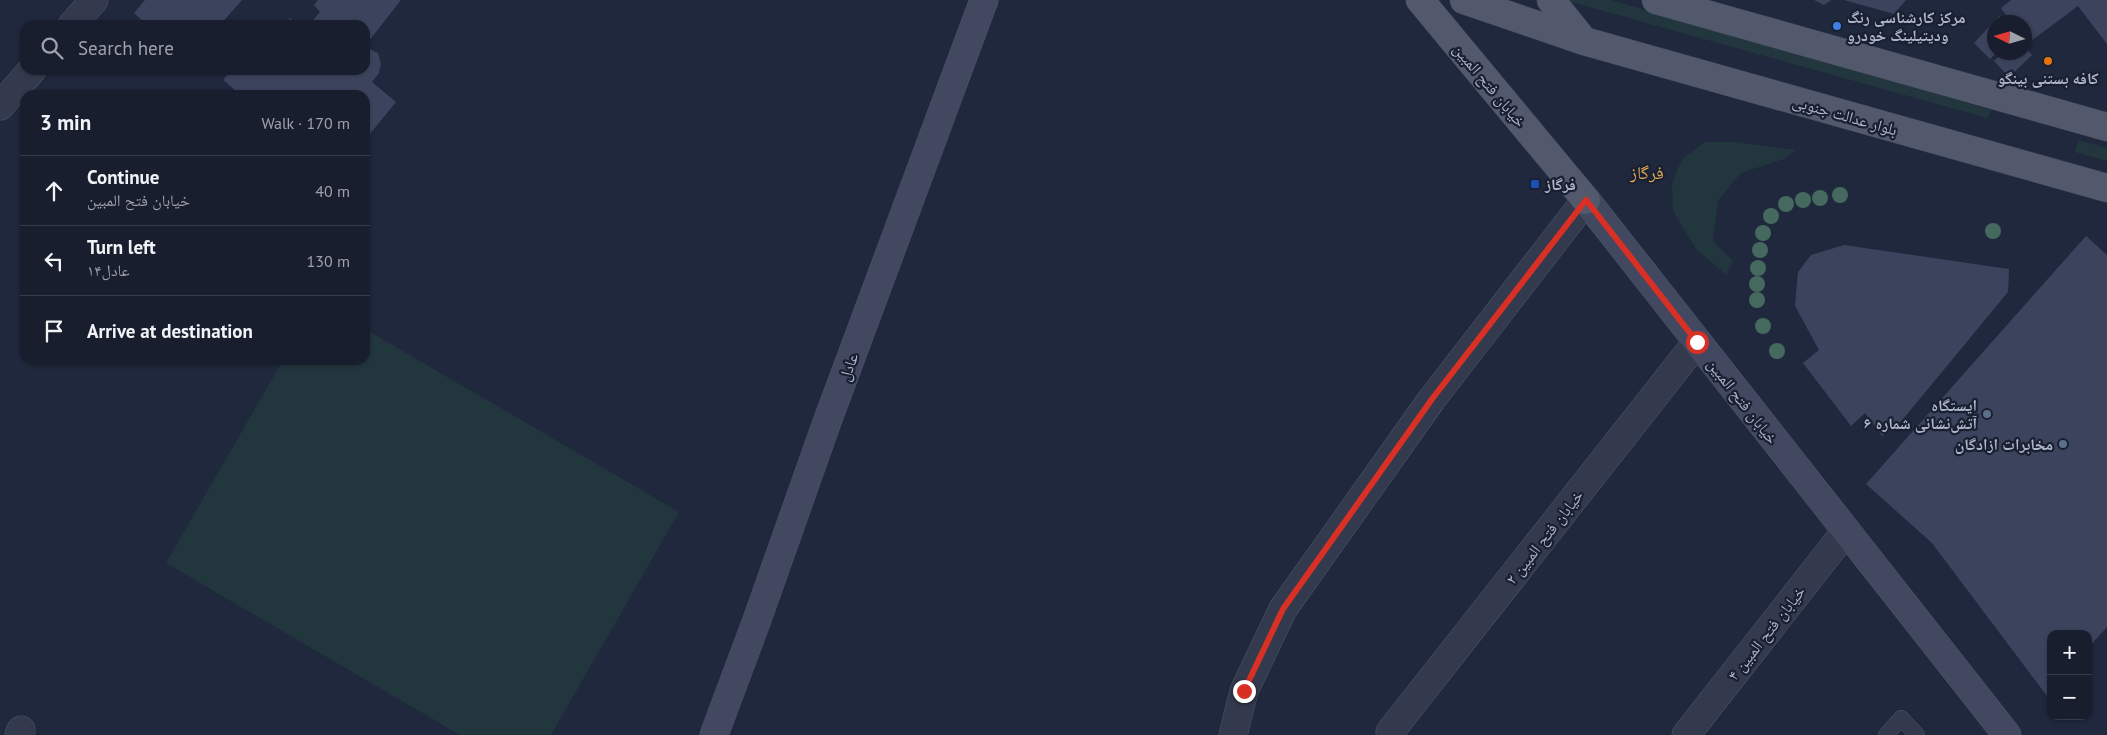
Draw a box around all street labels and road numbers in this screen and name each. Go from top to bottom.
street label: خیابان فتح المبین [1448,39,1531,132]
street label: بلوار عدالت جنوبی [1790,91,1900,140]
street label: عادل [834,350,863,384]
street label: خیابان فتح المبین [1703,354,1783,448]
street label: خیابان فتح المبین ۲ [1501,486,1588,589]
street label: خیابان فتح المبین ۴ [1723,582,1810,685]

